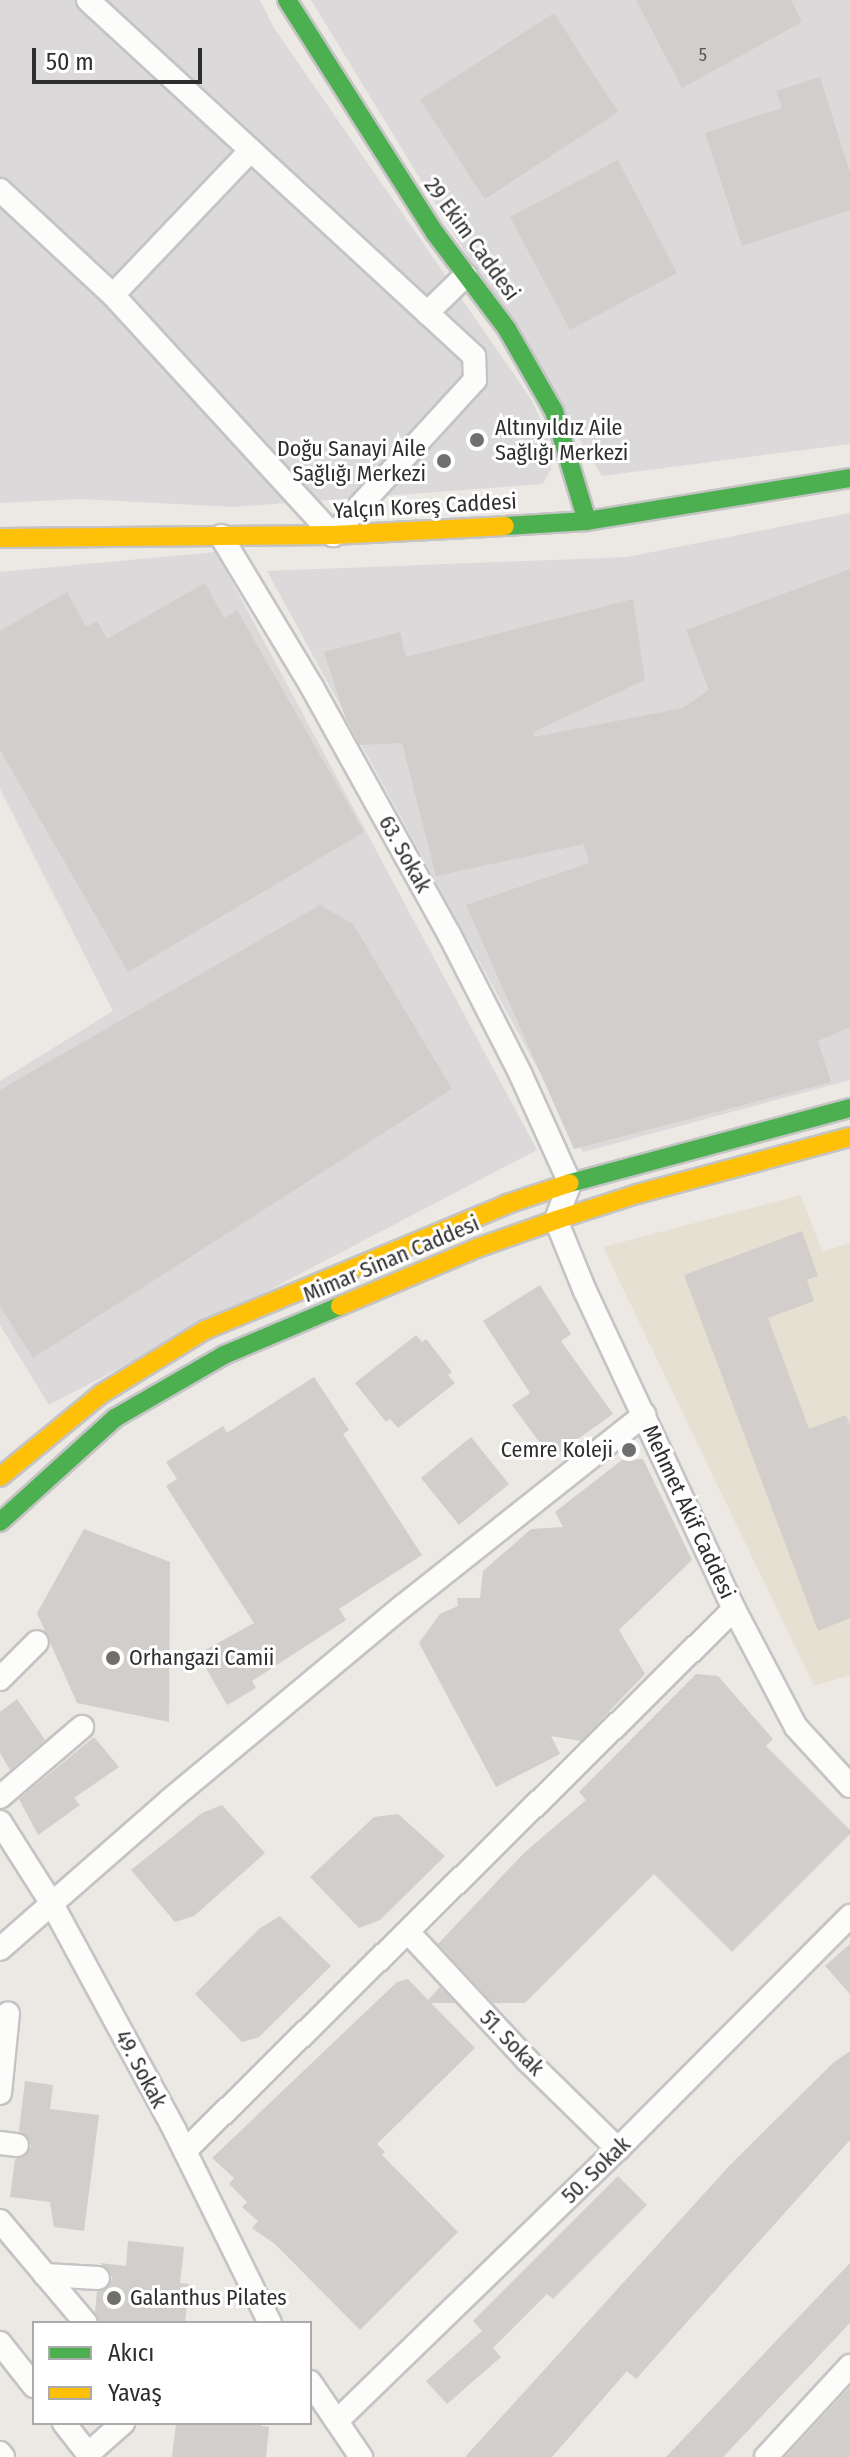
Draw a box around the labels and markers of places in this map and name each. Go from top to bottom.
place label: Altınyıldız Aile Sağlığı Merkezi [495,414,628,466]
marker: Altınyıldız Aile Sağlığı Merkezi [466,429,488,451]
place label: Doğu Sanayi Aile Sağlığı Merkezi [277,435,426,486]
marker: Doğu Sanayi Aile Sağlığı Merkezi [433,450,455,472]
place label: Cemre Koleji [501,1437,613,1463]
marker: Cemre Koleji [620,1441,638,1459]
place label: Orhangazi Camii [129,1645,274,1671]
marker: Orhangazi Camii [104,1649,122,1667]
place label: Galanthus Pilates [130,2285,287,2311]
marker: Galanthus Pilates [105,2289,123,2307]

